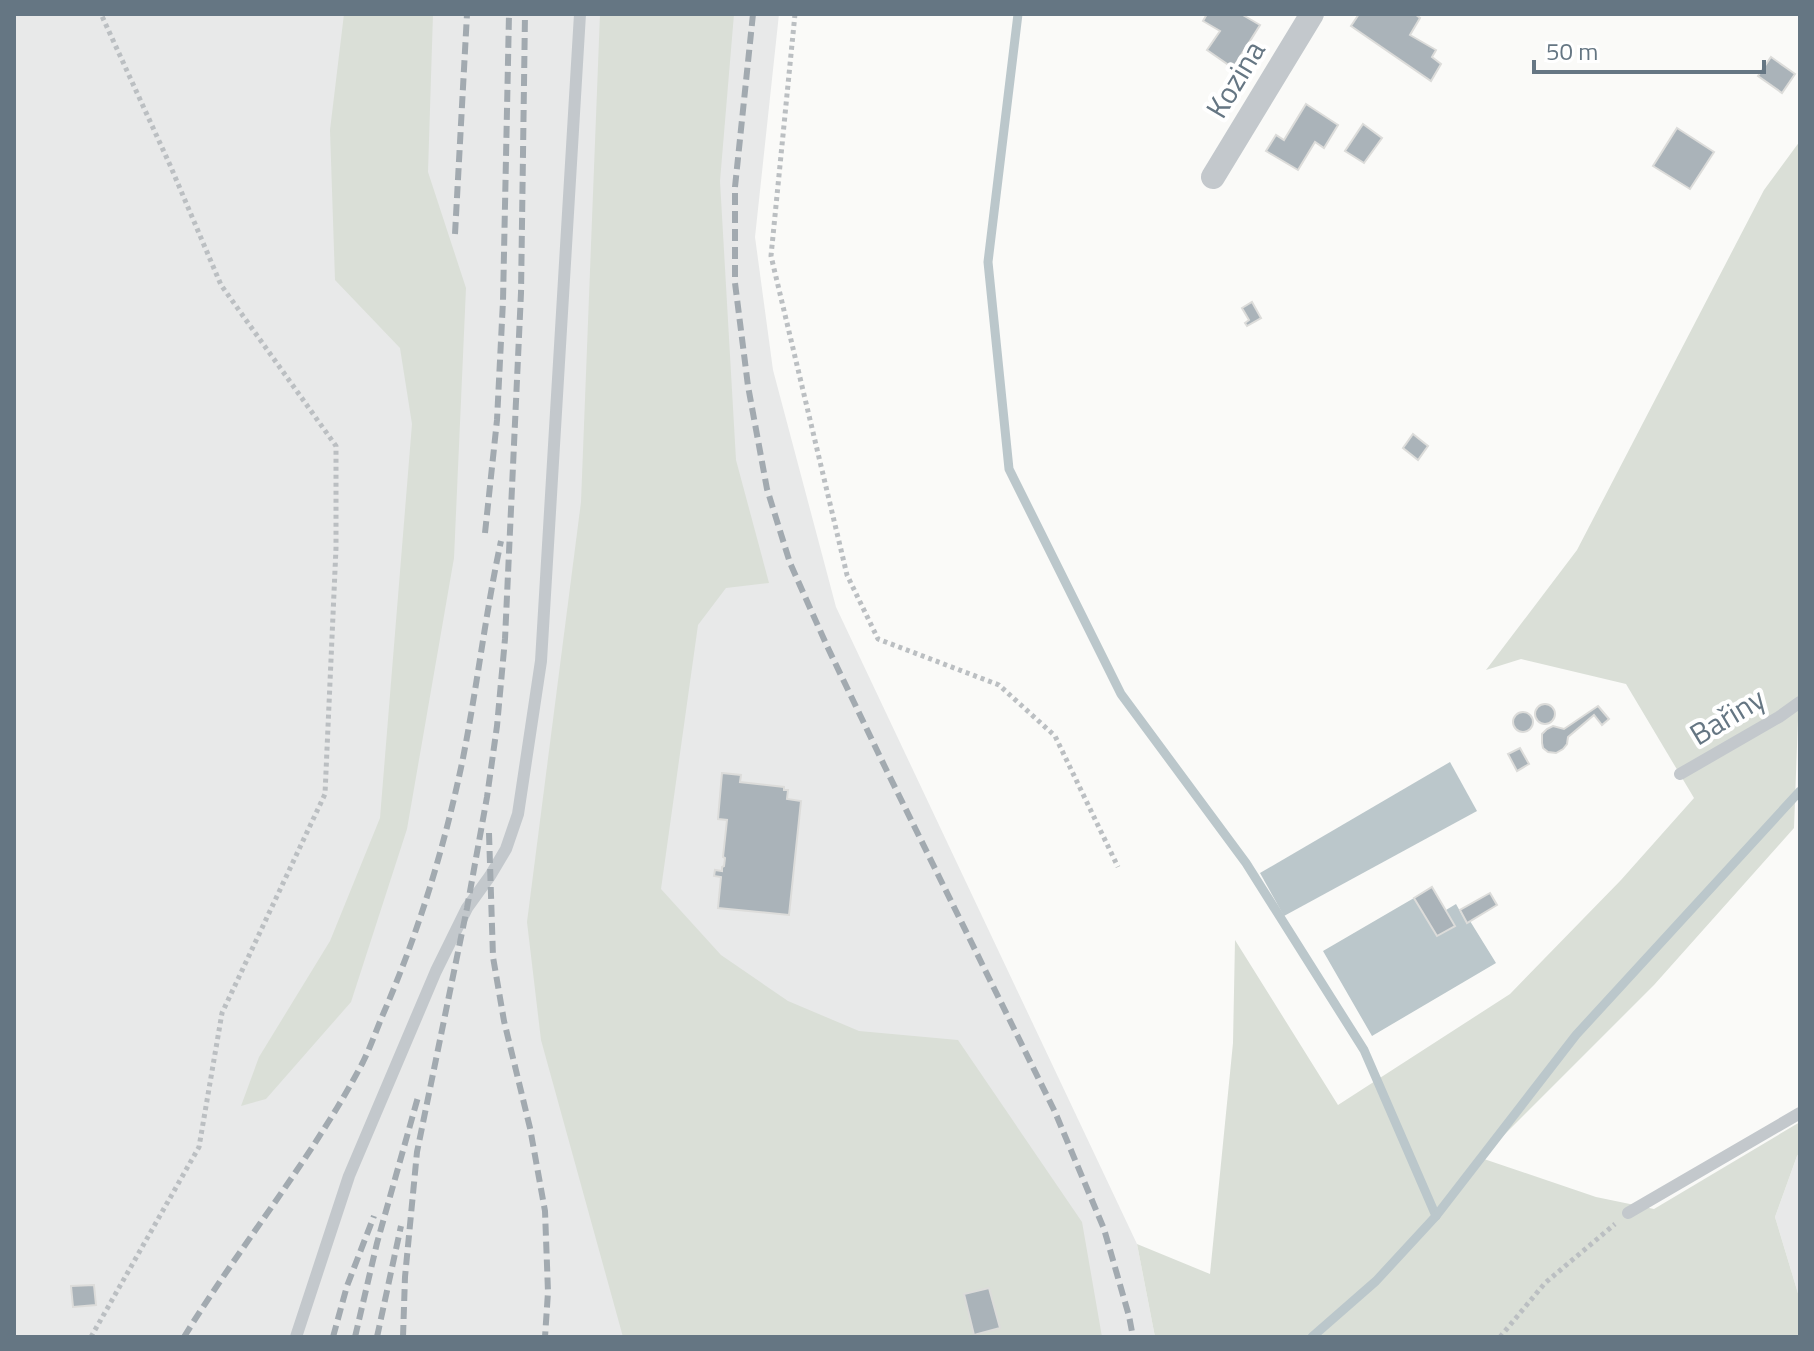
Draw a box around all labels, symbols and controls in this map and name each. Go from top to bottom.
scale bar [1534,24,1764,74]
street label: Kozina [1194,31,1276,127]
text: 50 m [1546,33,1598,69]
street label: Bařiny [1680,675,1774,757]

